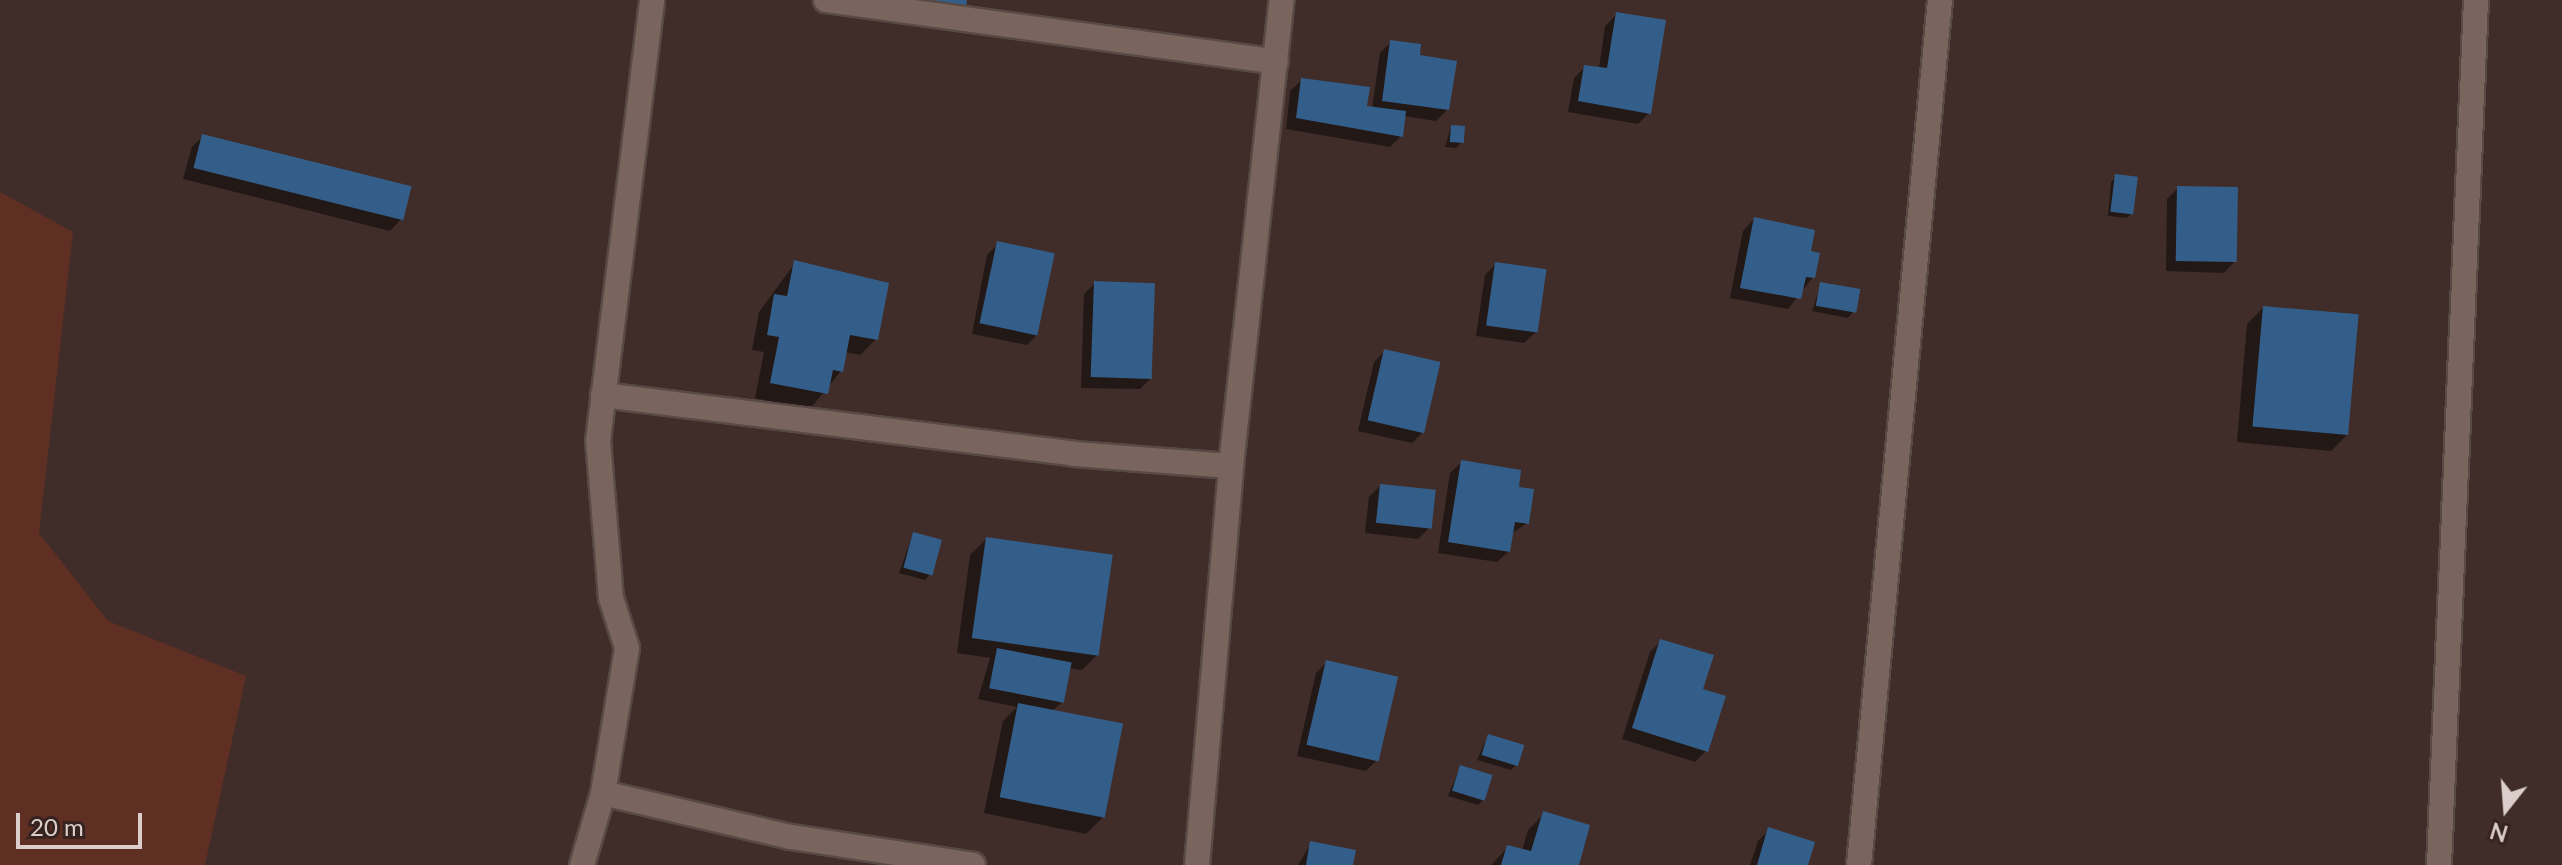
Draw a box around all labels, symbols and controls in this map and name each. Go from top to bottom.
north arrow [2466,769,2546,849]
scale bar [20,797,146,847]
text: 20 m [30,812,84,841]
text: N [2487,817,2511,848]

